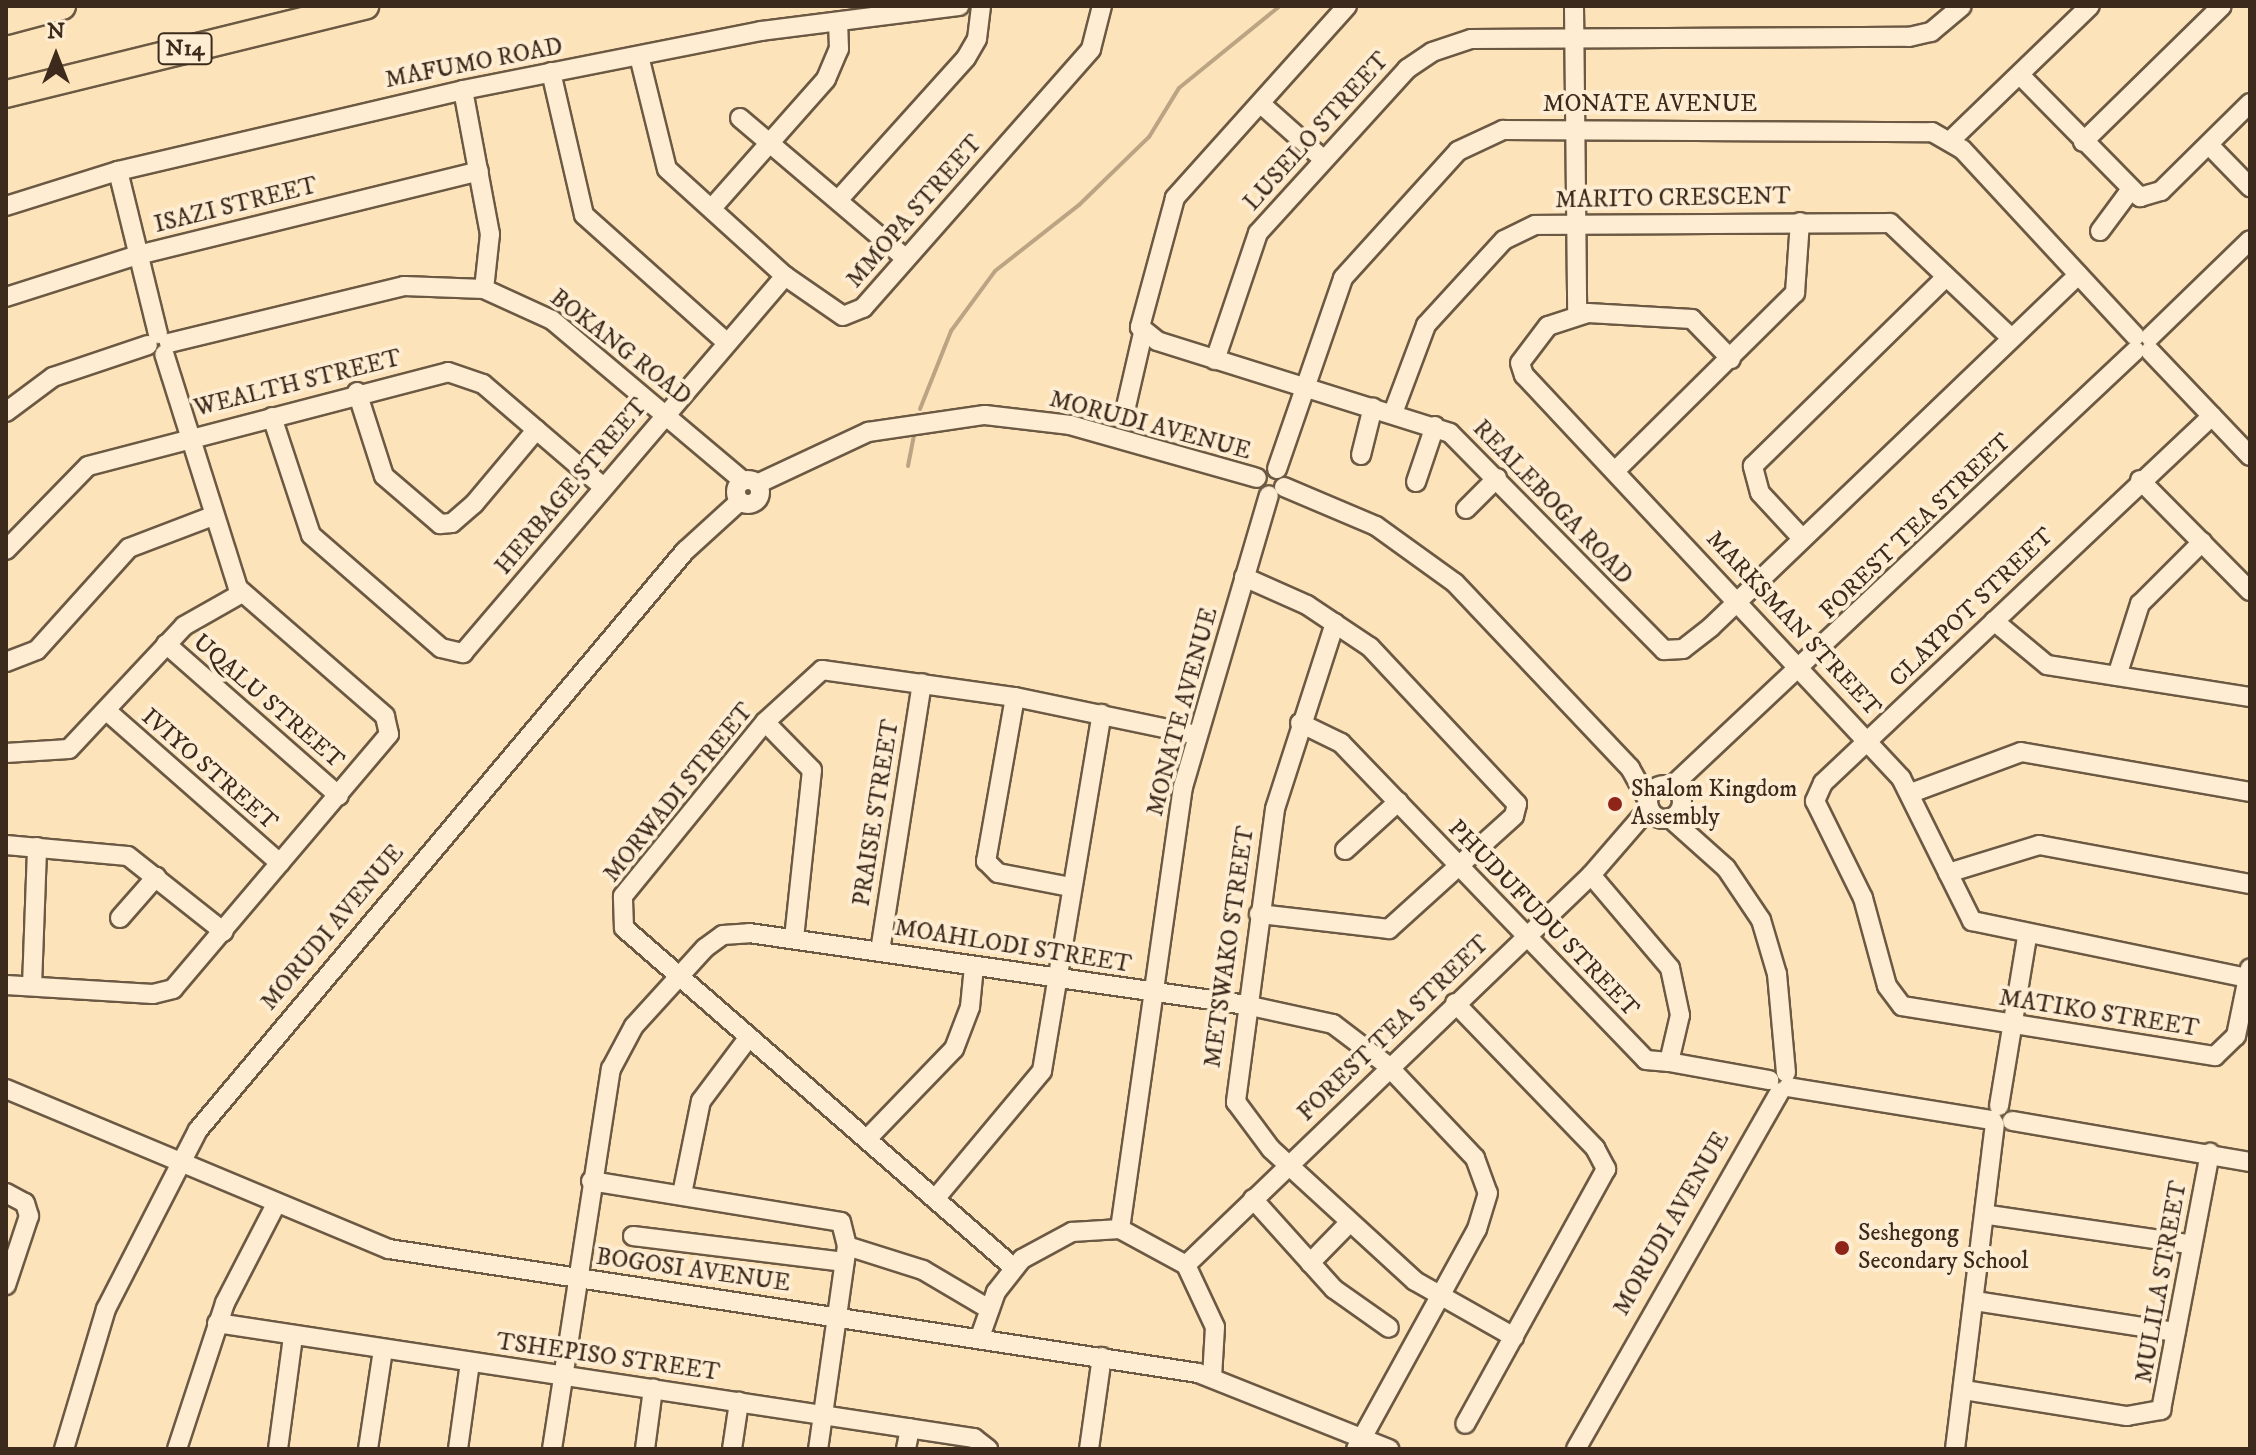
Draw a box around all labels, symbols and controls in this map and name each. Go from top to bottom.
north arrow [16,16,96,96]
text: N [47,18,65,45]
road number: N14 [157,31,213,67]
street label: MAFUMO ROAD [383,33,565,95]
street label: LUSELO STREET [1238,47,1396,217]
street label: MONATE AVENUE [1543,91,1757,119]
street label: MMOPA STREET [841,130,989,294]
street label: ISAZI STREET [151,172,321,240]
street label: MARITO CRESCENT [1555,183,1791,215]
street label: BOKANG ROAD [544,284,696,412]
street label: WEALTH STREET [192,344,404,424]
street label: MORUDI AVENUE [1046,385,1254,467]
street label: HERBAGE STREET [490,393,654,581]
street label: REALEBOGA ROAD [1466,415,1638,591]
street label: FOREST TEA STREET [1814,428,2018,626]
street label: CLAYPOT STREET [1884,522,2060,694]
street label: MARKSMAN STREET [1699,525,1887,723]
street label: MONATE AVENUE [1141,605,1225,819]
street label: UQALU STREET [187,629,349,775]
street label: MORWADI STREET [598,698,760,888]
street label: IVIYO STREET [135,703,283,837]
street label: PRAISE STREET [848,718,906,908]
place label: Shalom Kingdom Assembly [1631,776,1797,832]
marker: Shalom Kingdom Assembly [1606,795,1624,813]
street label: PHUDUFUDU STREET [1441,815,1645,1023]
street label: METSWAKO STREET [1199,824,1261,1070]
street label: MORUDI AVENUE [255,839,411,1017]
street label: MOAHLODI STREET [892,914,1134,980]
street label: FOREST TEA STREET [1292,930,1496,1128]
street label: MATIKO STREET [1997,984,2201,1044]
street label: MORUDI AVENUE [1608,1127,1736,1321]
street label: MULILA STREET [2130,1179,2194,1385]
place label: Seshegong Secondary School [1858,1220,2029,1276]
marker: Seshegong Secondary School [1833,1239,1851,1257]
street label: BOGOSI AVENUE [594,1243,792,1299]
street label: TSHEPISO STREET [494,1328,722,1388]

